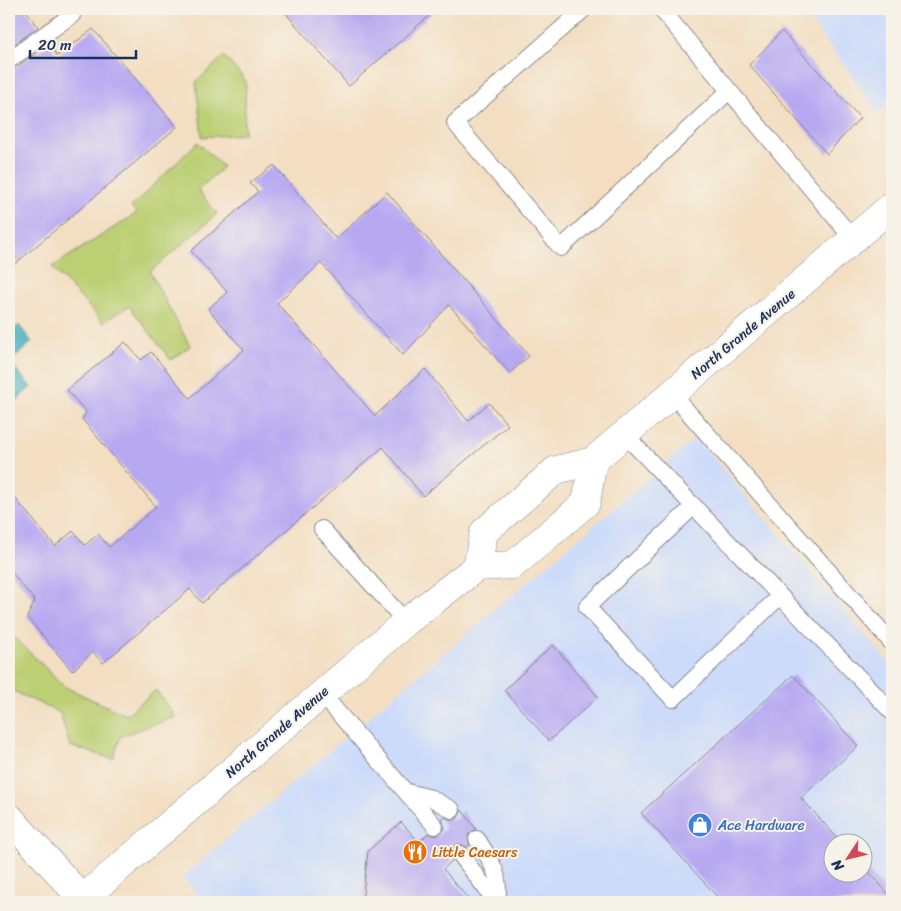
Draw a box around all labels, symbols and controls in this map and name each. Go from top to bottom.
scale bar [30,28,136,60]
text: 20 m [38,32,72,58]
street label: North Grande Avenue [685,282,801,386]
street label: North Grande Avenue [219,679,335,785]
shop icon: Ace Hardware [687,812,713,838]
place label: Ace Hardware [717,813,805,838]
north arrow [824,834,874,884]
restaurant icon: Little Caesars [402,839,428,865]
place label: Little Caesars [432,840,518,865]
text: N [825,854,851,877]

